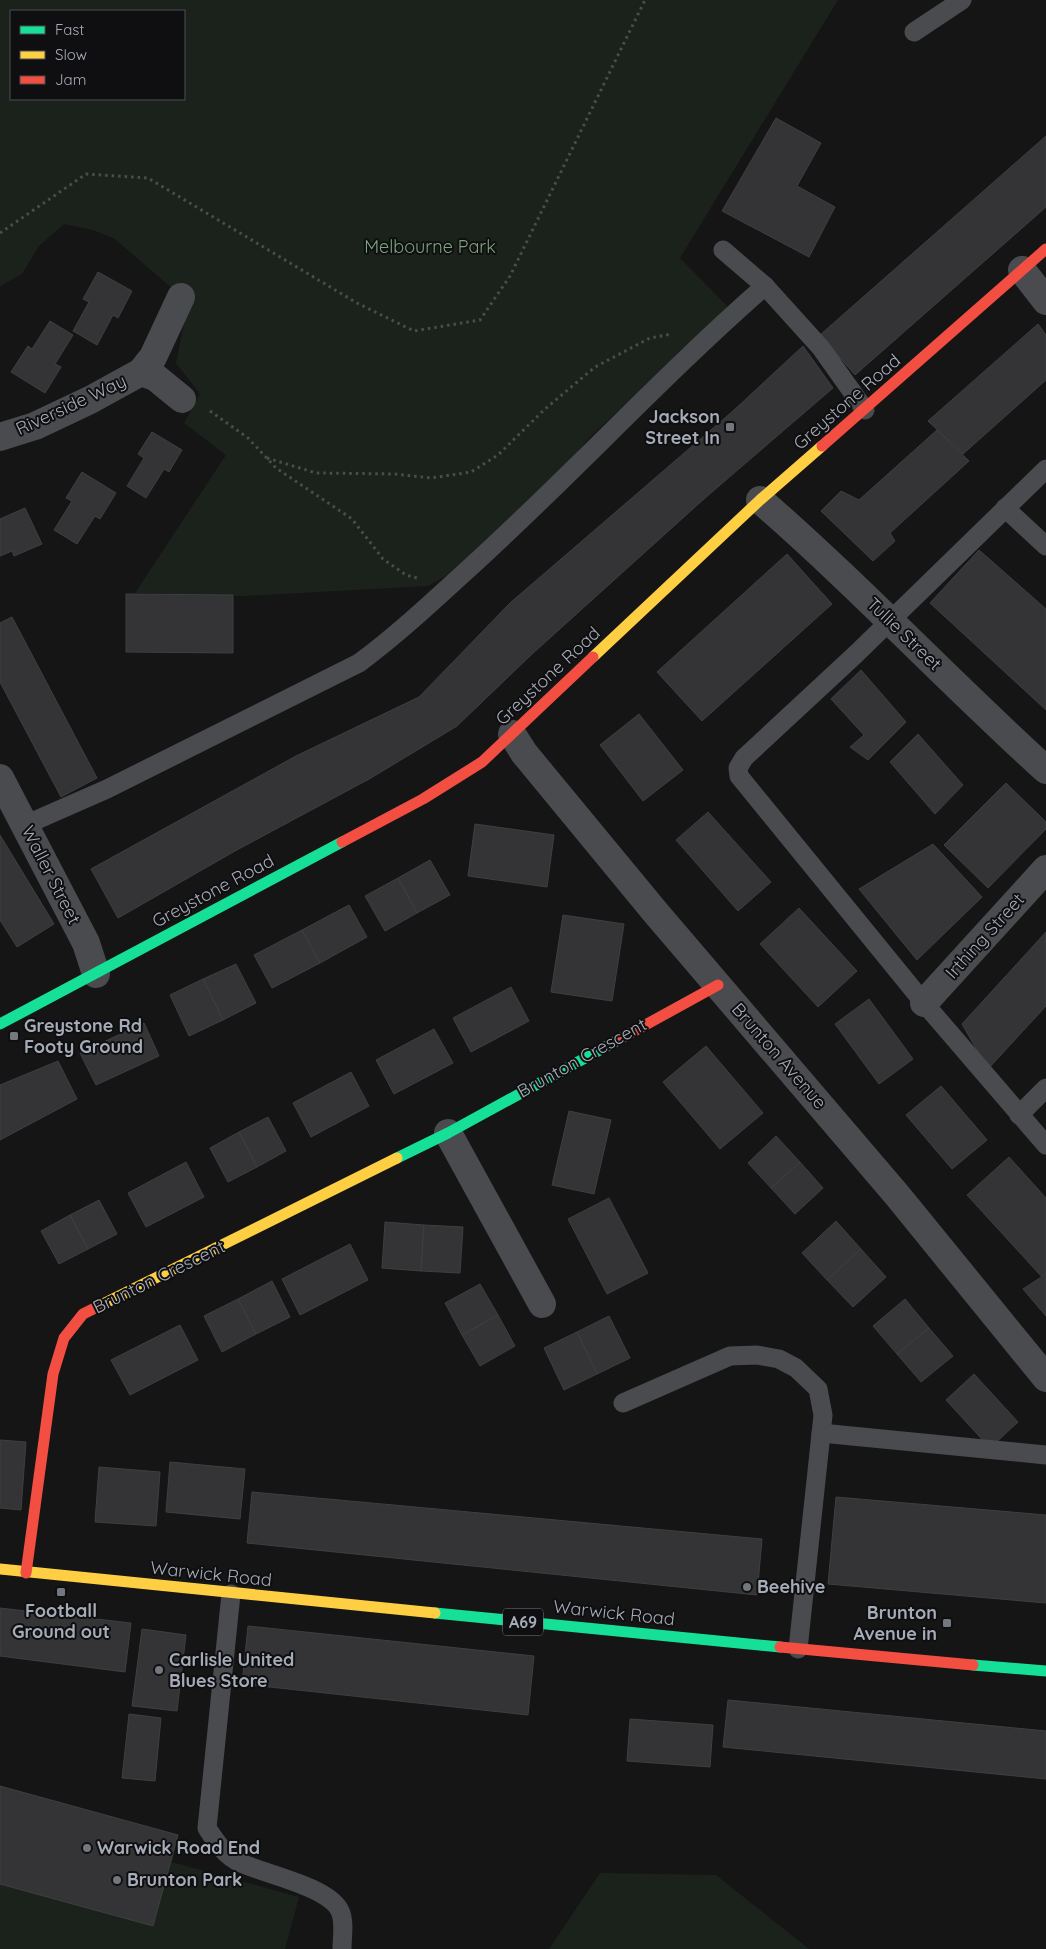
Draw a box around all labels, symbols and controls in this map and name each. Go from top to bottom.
legend [10,10,185,100]
text: Fast [55,20,84,39]
text: Slow [55,45,87,64]
text: Jam [55,70,86,89]
park label: Melbourne Park [364,235,496,258]
street label: Greystone Road [788,349,905,454]
street label: Riverside Way [12,369,130,440]
place label: Jackson Street In [645,405,720,449]
marker: Jackson Street In [724,421,736,433]
street label: Tullie Street [862,592,947,675]
street label: Greystone Road [491,621,605,730]
street label: Waller Street [17,822,86,928]
street label: Greystone Road [148,849,278,932]
street label: Irthing Street [940,888,1029,983]
street label: Brunton Avenue [727,998,832,1113]
street label: Brunton Crescent [513,1012,650,1103]
place label: Greystone Rd Footy Ground [24,1014,143,1058]
marker: Greystone Rd Footy Ground [8,1030,20,1042]
street label: Brunton Crescent [89,1235,229,1319]
street label: Warwick Road [149,1556,273,1591]
place label: Beehive [757,1575,825,1598]
marker: Beehive [741,1581,753,1593]
marker: Football Ground out [55,1586,67,1598]
street label: Warwick Road [552,1595,676,1630]
place label: Football Ground out [12,1599,110,1643]
place label: Brunton Avenue in [853,1601,937,1645]
road number: A69 [503,1608,543,1635]
marker: Brunton Avenue in [941,1617,953,1629]
place label: Carlisle United Blues Store [169,1648,294,1692]
marker: Carlisle United Blues Store [153,1664,165,1676]
place label: Warwick Road End [97,1836,260,1859]
marker: Warwick Road End [81,1842,93,1854]
place label: Brunton Park [127,1868,242,1891]
marker: Brunton Park [111,1874,123,1886]

